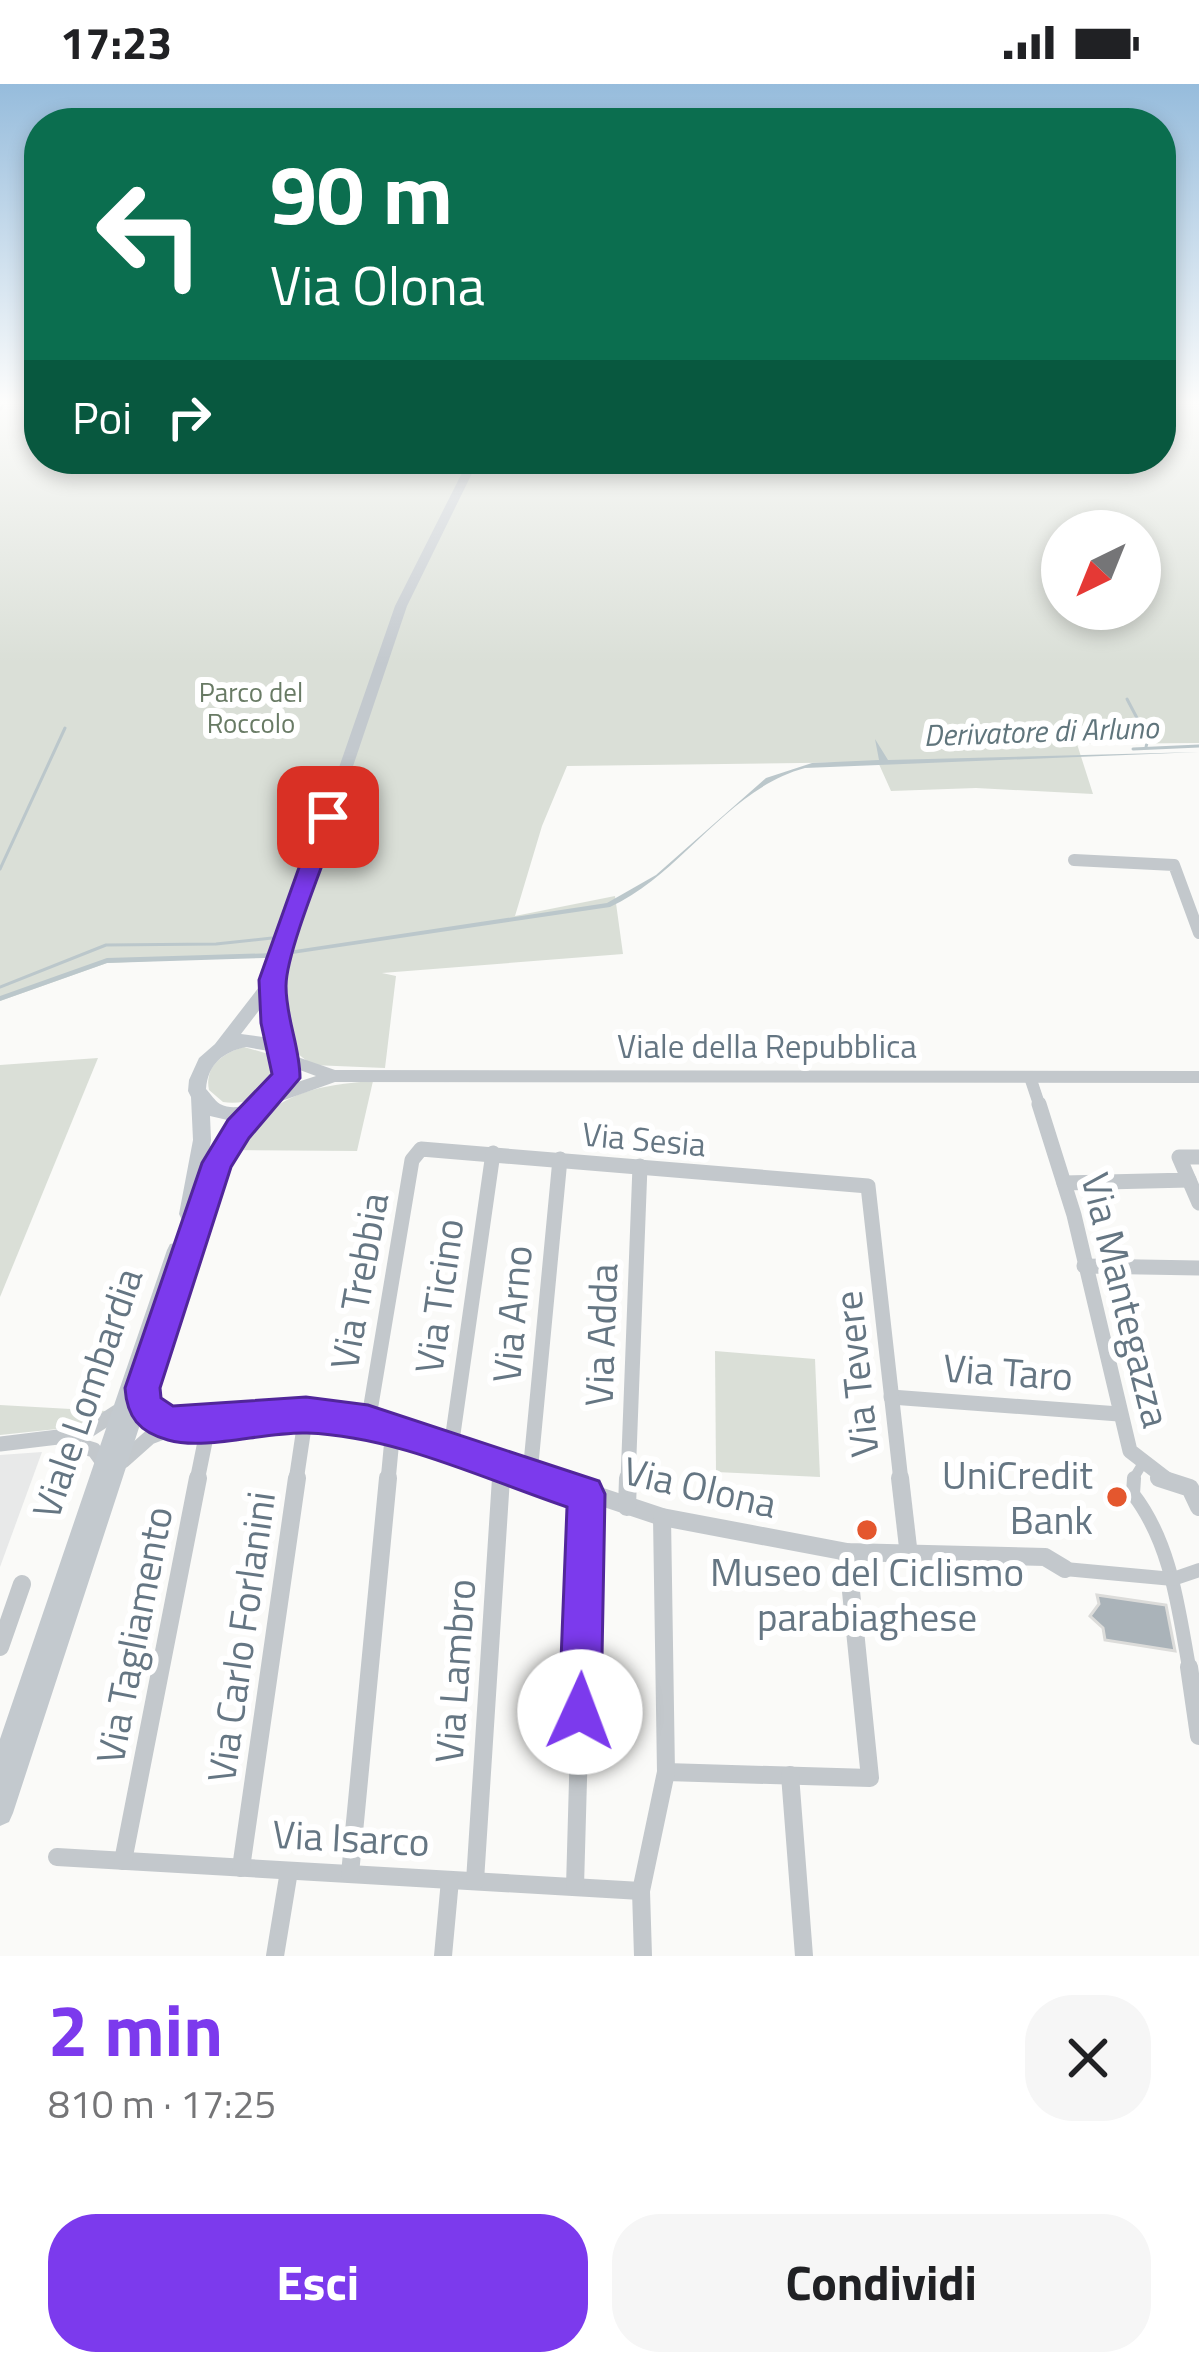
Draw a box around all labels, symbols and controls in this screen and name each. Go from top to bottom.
text: 17:23 [60,8,172,76]
text: 90 m [270,129,453,257]
icon: left [72,156,228,312]
text: Via Olona [270,244,485,326]
text: Poi [72,383,132,451]
icon: right [156,384,222,450]
north arrow [1041,510,1161,630]
map controls [1041,510,1161,630]
park label: Parco del Roccolo [199,671,303,743]
water label: Derivatore di Arluno [923,704,1160,758]
pin [277,766,379,868]
icon: arrive [295,784,361,850]
street label: Viale della Repubblica [617,1021,917,1071]
street label: Via Sesia [580,1109,708,1169]
street label: Via Mantegazza [1066,1166,1187,1433]
street label: Via Trebbia [314,1188,403,1374]
street label: Via Ticino [398,1215,479,1377]
street label: Via Arno [476,1243,547,1385]
street label: Viale Lombardia [16,1260,157,1526]
street label: Via Adda [569,1262,632,1408]
street label: Via Tevere [817,1288,894,1460]
street label: Via Taro [941,1338,1075,1405]
street label: Via Olona [618,1440,782,1533]
place label: UniCredit Bank [942,1445,1093,1549]
marker: UniCredit Bank [1104,1484,1130,1510]
street label: Via Carlo Forlanini [191,1488,290,1786]
street label: Via Tagliamento [80,1501,187,1768]
marker: Museo del Ciclismo parabiaghese [854,1517,880,1543]
place label: Museo del Ciclismo parabiaghese [710,1542,1024,1646]
street label: Via Lambro [419,1577,490,1765]
position arrow [517,1649,643,1775]
street label: Via Isarco [271,1804,431,1871]
text: 2 min [48,1974,223,2084]
button: close [1025,1995,1151,2121]
text: 810 m · 17:25 [48,2074,276,2133]
button: Esci [48,2214,588,2352]
button: Condividi [612,2214,1151,2352]

